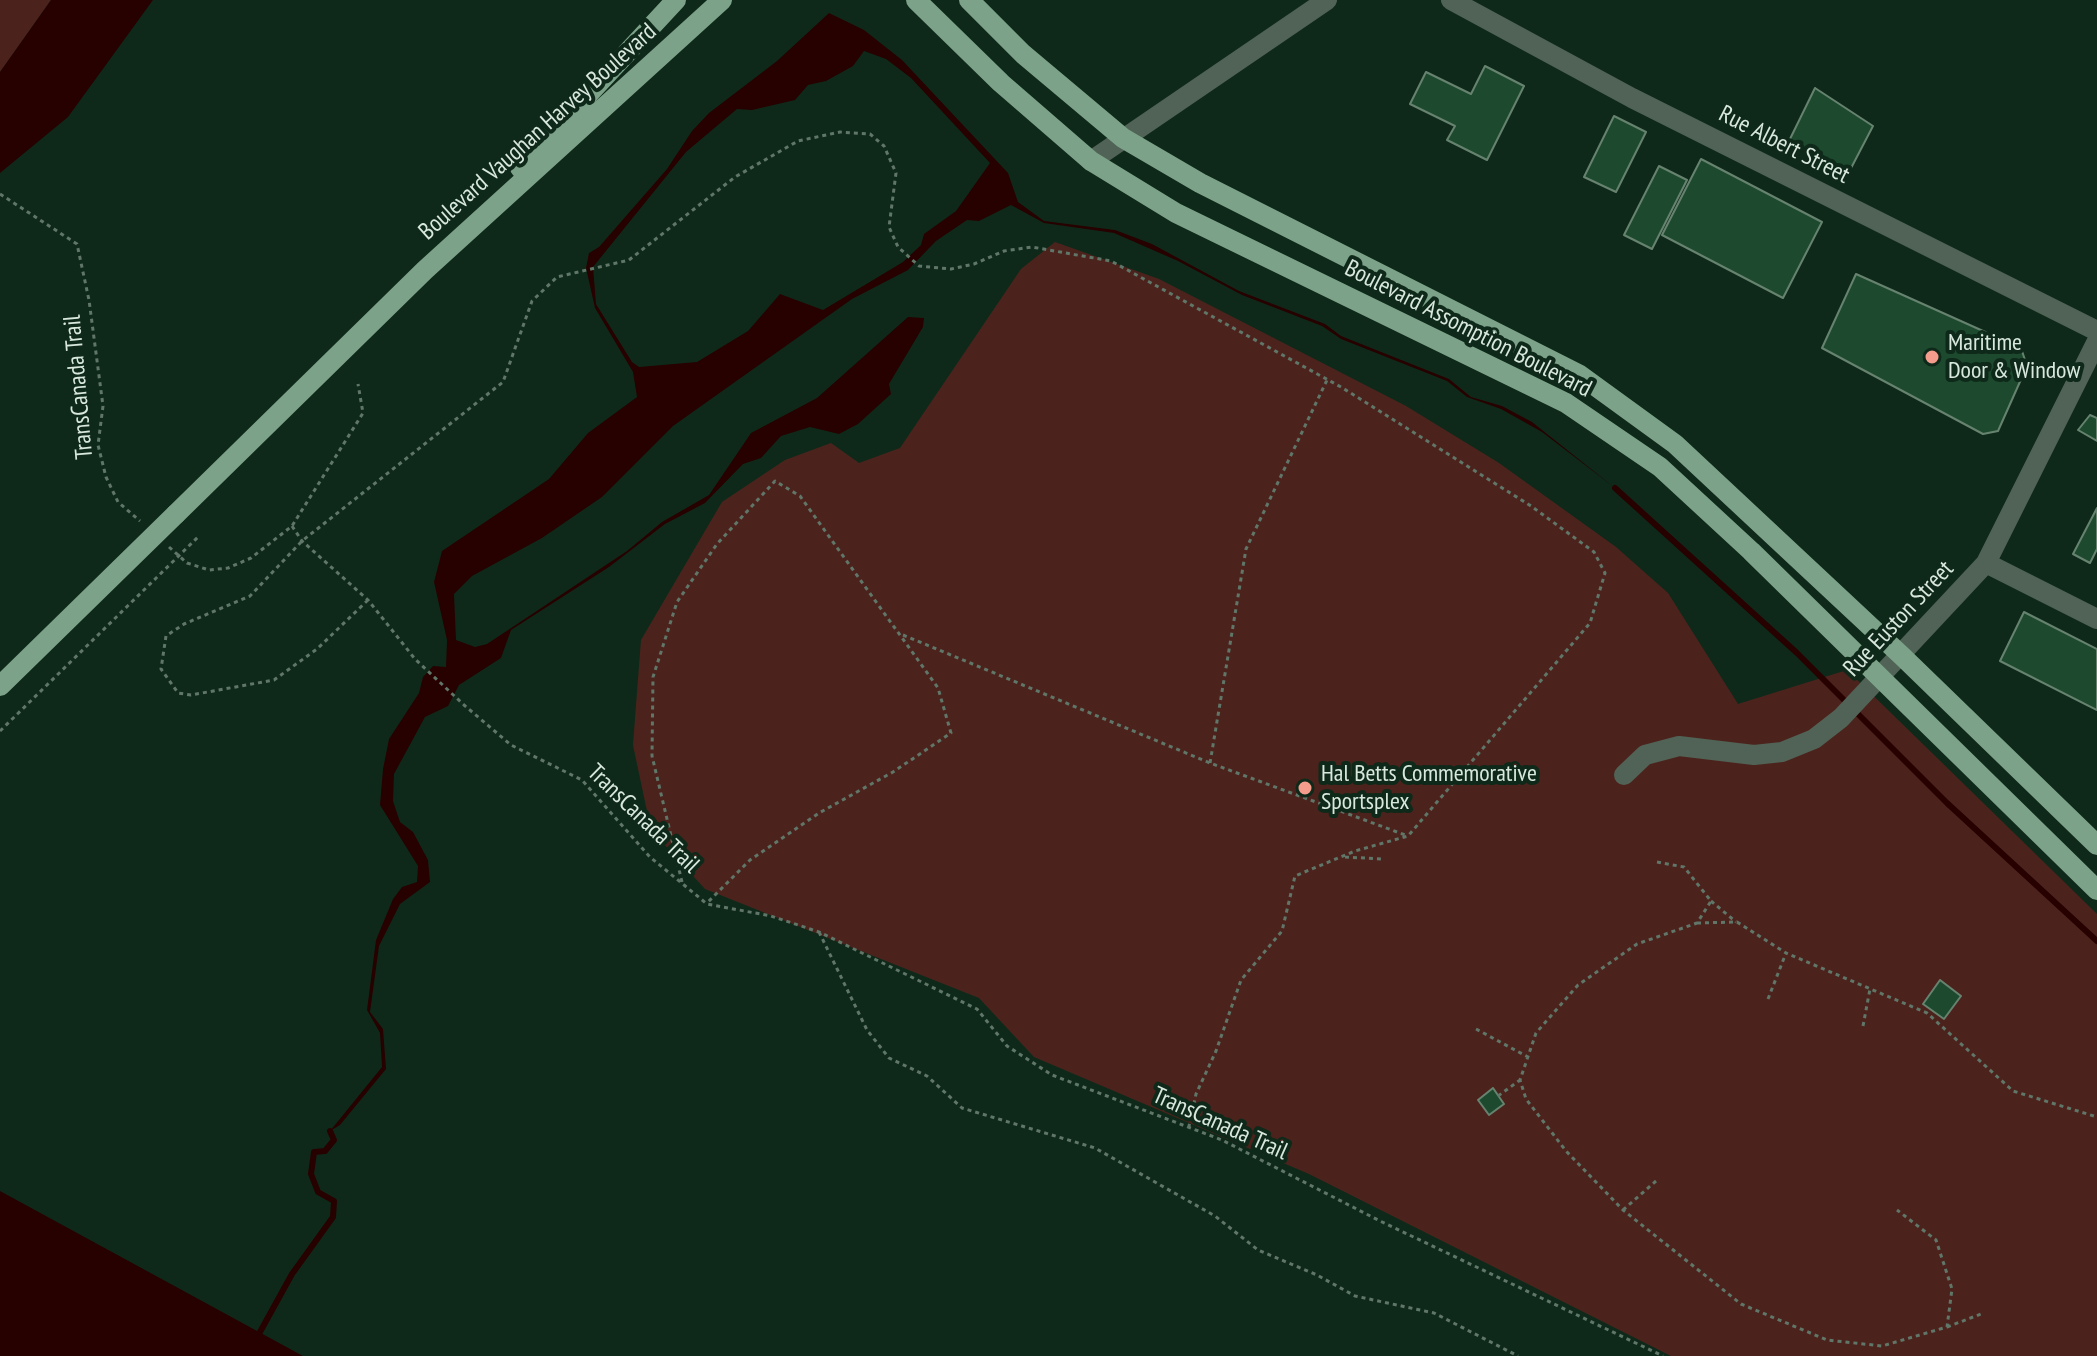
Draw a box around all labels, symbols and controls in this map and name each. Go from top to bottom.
street label: Boulevard Vaughan Harvey Boulevard [413,18,663,246]
street label: Rue Albert Street [1714,100,1854,190]
street label: Boulevard Assomption Boulevard [1340,254,1596,404]
street label: TransCanada Trail [58,314,100,460]
place label: Maritime Door & Window [1948,329,2080,385]
marker: Maritime Door & Window [1923,348,1941,366]
street label: Rue Euston Street [1838,555,1960,683]
street label: TransCanada Trail [581,758,705,880]
place label: Hal Betts Commemorative Sportsplex [1321,760,1537,816]
marker: Hal Betts Commemorative Sportsplex [1296,779,1314,797]
street label: TransCanada Trail [1148,1081,1292,1167]

